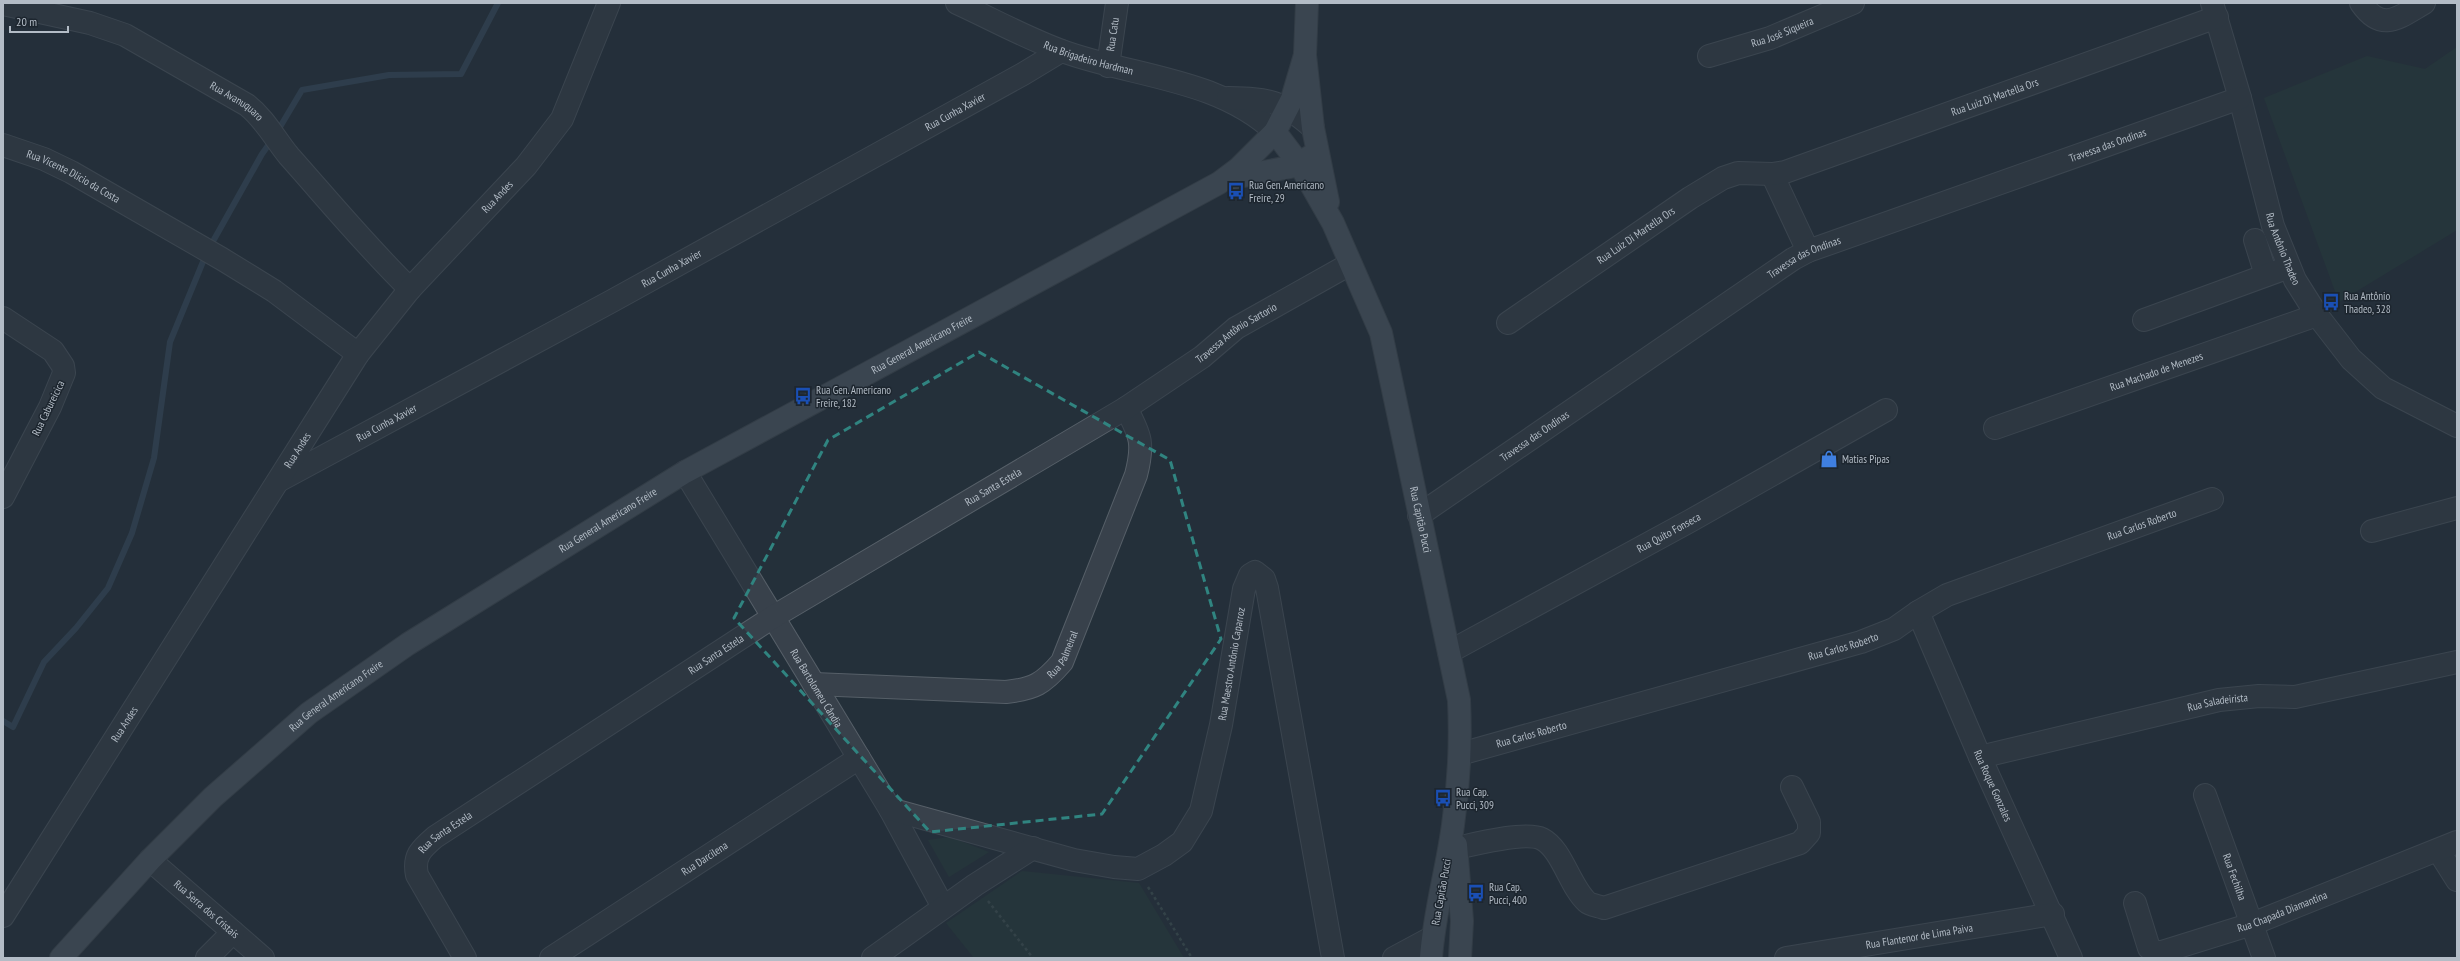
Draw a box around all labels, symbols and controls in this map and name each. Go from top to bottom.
scale bar [10,8,68,34]
text: 20 m [16,14,37,29]
street label: Rua José Siqueira [1749,14,1815,50]
street label: Rua Catu [1103,16,1122,52]
street label: Rua Brigadeiro Hardman [1042,38,1135,78]
street label: Rua Luiz Di Martella Ors [1949,75,2040,119]
street label: Rua Avanuquaro [208,78,267,124]
street label: Rua Cunha Xavier [922,89,988,134]
street label: Travessa das Ondinas [2067,125,2148,165]
street label: Rua Vicente Dlicio da Costa [25,147,122,206]
street label: Rua Andes [478,177,516,216]
place label: Rua Gen. Americano Freire, 29 [1249,178,1324,205]
bus stop icon: Rua Gen. Americano Freire, 29 [1226,181,1246,201]
street label: Rua Luiz Di Martella Ors [1594,203,1678,267]
street label: Rua Antônio Thadeo [2263,211,2304,288]
street label: Travessa das Ondinas [1765,233,1843,281]
street label: Rua Cunha Xavier [639,246,704,290]
place label: Rua Antônio Thadeo, 328 [2344,289,2391,316]
bus stop icon: Rua Antônio Thadeo, 328 [2321,292,2341,312]
street label: Travessa Antônio Sartorio [1193,299,1279,366]
street label: Rua General Americano Freire [869,311,975,377]
street label: Rua Machado de Menezes [2108,348,2205,394]
street label: Rua Cabureicica [29,378,67,438]
place label: Rua Gen. Americano Freire, 182 [816,383,891,410]
bus stop icon: Rua Gen. Americano Freire, 182 [793,386,813,406]
street label: Rua Cunha Xavier [354,401,419,445]
street label: Travessa das Ondinas [1497,407,1572,464]
street label: Rua Andes [281,429,314,471]
shop icon: Matias Pipas [1819,449,1839,469]
place label: Matias Pipas [1842,452,1890,466]
street label: Rua Santa Estela [962,465,1024,509]
street label: Rua General Americano Freire [556,484,660,556]
street label: Rua Capitão Pucci [1407,485,1435,554]
street label: Rua Carlos Roberto [2105,505,2178,543]
street label: Rua Quito Fonseca [1634,509,1703,556]
street label: Rua Maestro Antônio Caparroz [1215,606,1248,722]
street label: Rua Palmeiral [1044,628,1081,681]
street label: Rua Carlos Roberto [1807,629,1880,663]
street label: Rua Santa Estela [685,631,746,677]
street label: Rua Bartolomeu Cândia [787,646,846,730]
street label: Rua General Americano Freire [286,656,386,734]
street label: Rua Saladeirista [2186,690,2248,714]
street label: Rua Andes [108,703,141,745]
street label: Rua Carlos Roberto [1494,718,1568,751]
street label: Rua Roque Gonzales [1971,748,2015,824]
place label: Rua Cap. Pucci, 309 [1456,785,1494,812]
bus stop icon: Rua Cap. Pucci, 309 [1433,788,1453,808]
street label: Rua Santa Estela [415,808,475,856]
street label: Rua Darcilena [679,838,730,879]
street label: Rua Fechilha [2220,851,2249,902]
street label: Rua Capitão Pucci [1428,858,1454,926]
street label: Rua Serra dos Cristais [171,877,242,941]
place label: Rua Cap. Pucci, 400 [1489,880,1527,907]
bus stop icon: Rua Cap. Pucci, 400 [1466,883,1486,903]
street label: Rua Chapada Diamantina [2235,888,2329,935]
street label: Rua Flantenor de Lima Paiva [1865,920,1974,952]

